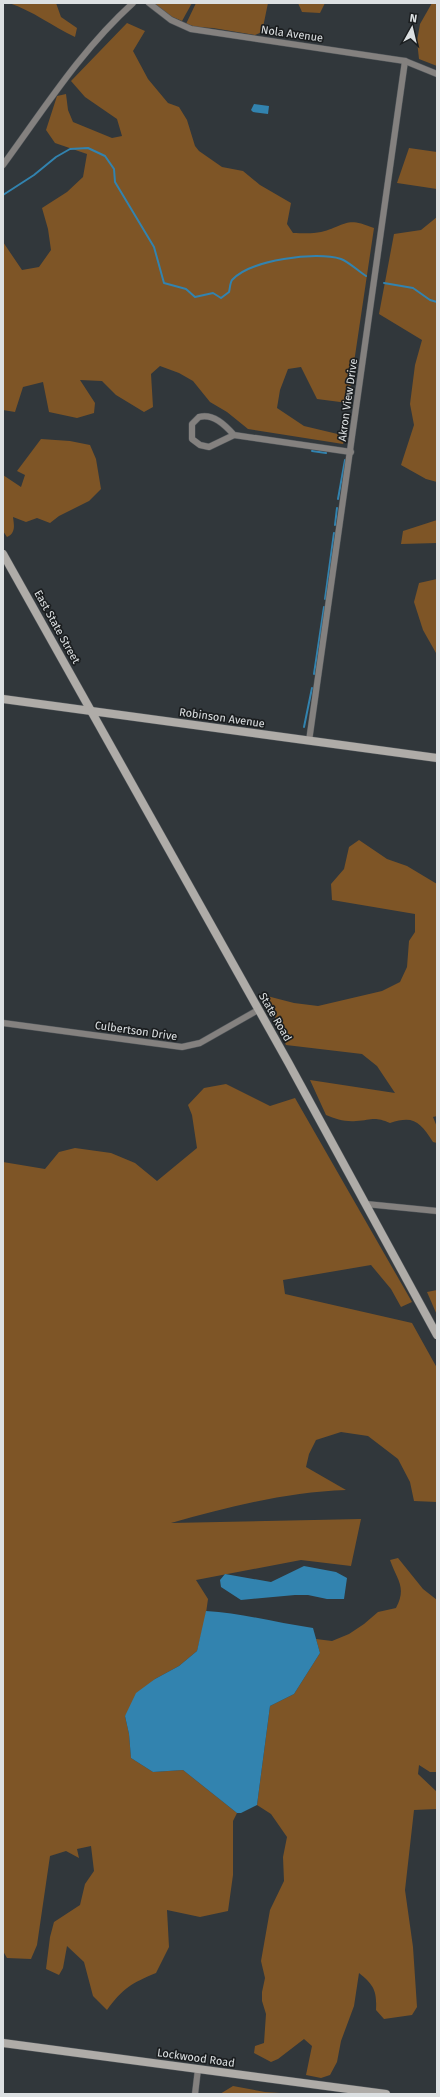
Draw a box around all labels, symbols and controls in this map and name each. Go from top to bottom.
north arrow [392,8,432,48]
text: N [409,12,418,26]
street label: Nola Avenue [260,23,324,45]
street label: Akron View Drive [336,358,360,442]
street label: East State Street [31,588,83,666]
street label: Robinson Avenue [178,706,266,730]
street label: State Road [256,990,294,1044]
street label: Culbertson Drive [94,1019,178,1043]
street label: Lockwood Road [156,2046,236,2070]

